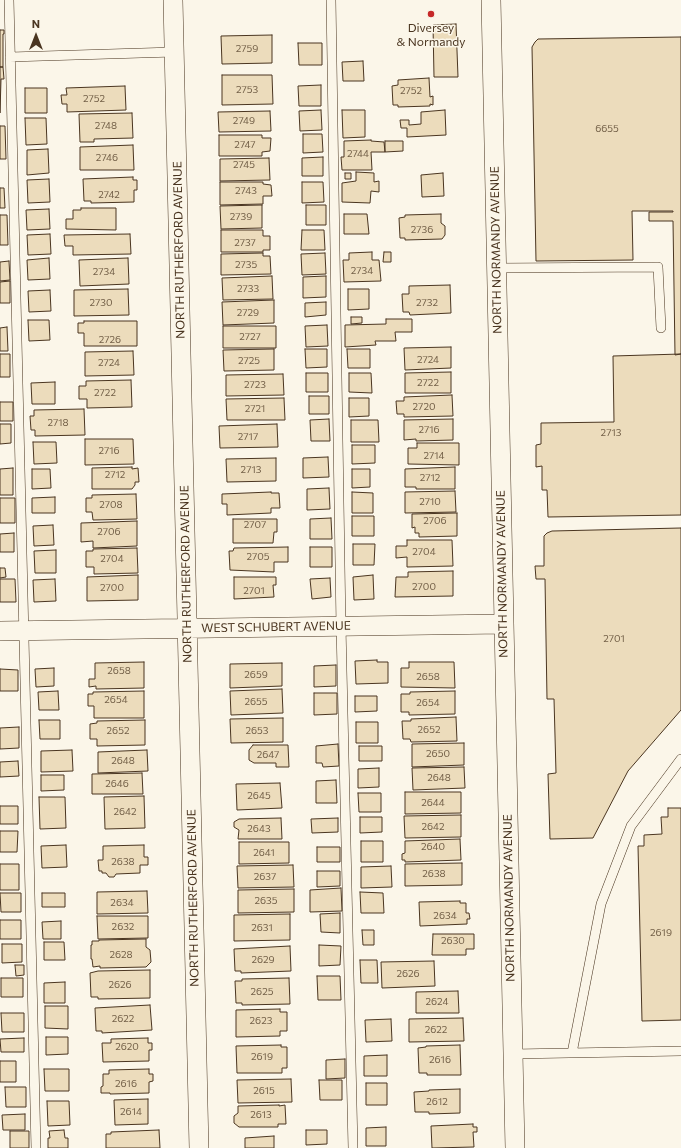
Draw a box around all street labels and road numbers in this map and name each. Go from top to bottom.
street label: NORTH RUTHERFORD AVENUE [170,161,188,339]
street label: NORTH NORMANDY AVENUE [487,166,505,334]
street label: NORTH RUTHERFORD AVENUE [177,485,195,663]
street label: NORTH NORMANDY AVENUE [493,490,511,658]
street label: WEST SCHUBERT AVENUE [201,618,351,636]
street label: NORTH RUTHERFORD AVENUE [184,809,202,987]
street label: NORTH NORMANDY AVENUE [500,814,518,982]

